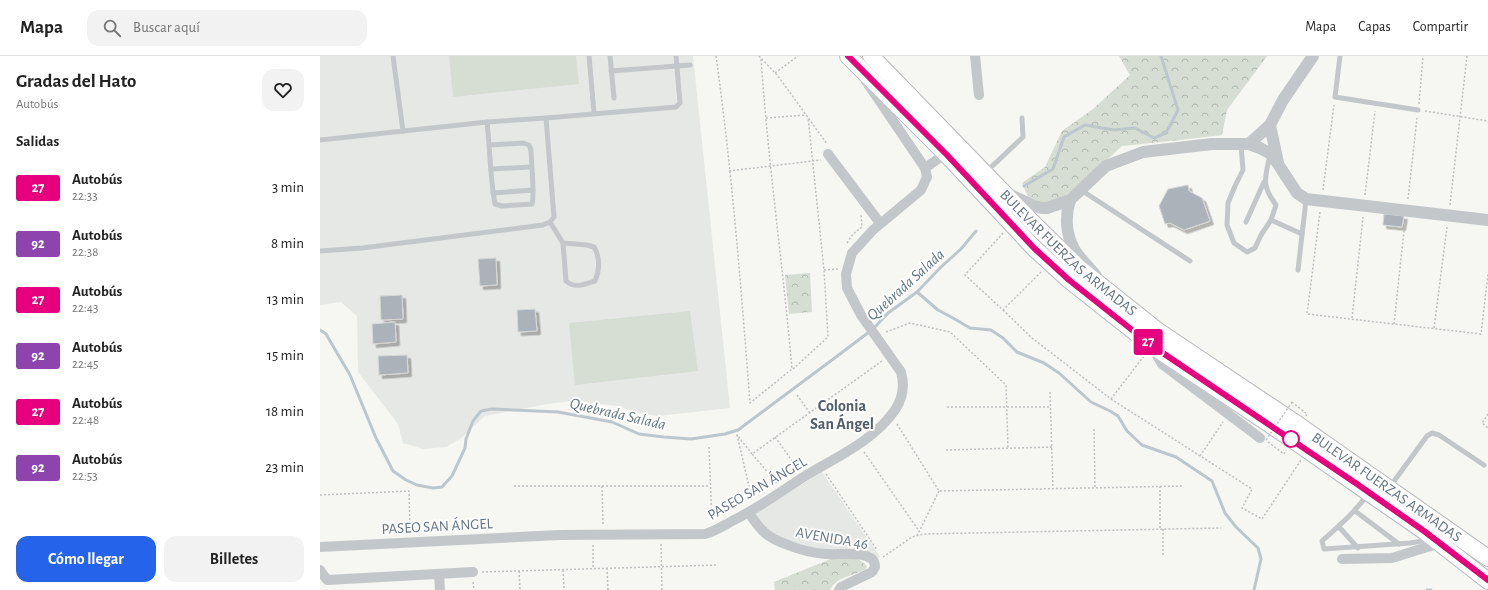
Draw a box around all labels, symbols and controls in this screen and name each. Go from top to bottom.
search box [87,10,367,46]
icon: search [101,17,123,39]
text: Mapa [20,18,63,37]
text: Buscar aquí [133,20,200,35]
text: Mapa [1305,20,1336,34]
text: Capas [1358,20,1391,34]
text: Compartir [1413,20,1468,34]
button: heart [262,69,304,111]
text: Gradas del Hato [16,72,136,91]
text: Autobús [16,98,58,111]
text: Salidas [16,134,59,149]
text: Autobús [72,172,122,187]
text: 3 min [272,180,304,195]
text: 27 [32,181,44,195]
street label: BULEVAR FUERZAS ARMADAS [997,187,1139,319]
text: 22:33 [72,190,98,203]
text: Autobús [72,228,122,243]
text: 8 min [271,236,304,251]
text: 92 [31,237,45,251]
text: 22:38 [72,246,98,259]
water label: Quebrada Salada [864,246,948,324]
text: Autobús [72,284,122,299]
text: 13 min [267,292,304,307]
text: 27 [32,293,44,307]
text: 22:43 [72,302,98,315]
line badge: 27 [1130,329,1166,355]
text: 27 [1142,335,1154,349]
text: Autobús [72,340,122,355]
text: 15 min [267,348,304,363]
text: 92 [31,349,45,363]
text: 22:45 [72,358,99,371]
water label: Quebrada Salada [568,395,667,434]
text: Autobús [72,396,122,411]
district label: Colonia San Ángel [810,398,874,432]
text: 18 min [266,404,304,419]
text: 27 [32,405,44,419]
text: 22:48 [72,414,99,427]
unlabelled marker [1282,430,1300,448]
street label: BULEVAR FUERZAS ARMADAS [1309,430,1464,545]
text: Autobús [72,452,122,467]
street label: PASEO SAN ÁNGEL [704,452,810,523]
text: 23 min [265,460,304,475]
text: 92 [31,461,45,475]
text: 22:53 [72,470,98,483]
street label: PASEO SAN ÁNGEL [381,514,494,537]
street label: AVENIDA 46 [795,525,869,552]
button: Cómo llegar [16,536,156,582]
button: Billetes [164,536,304,582]

